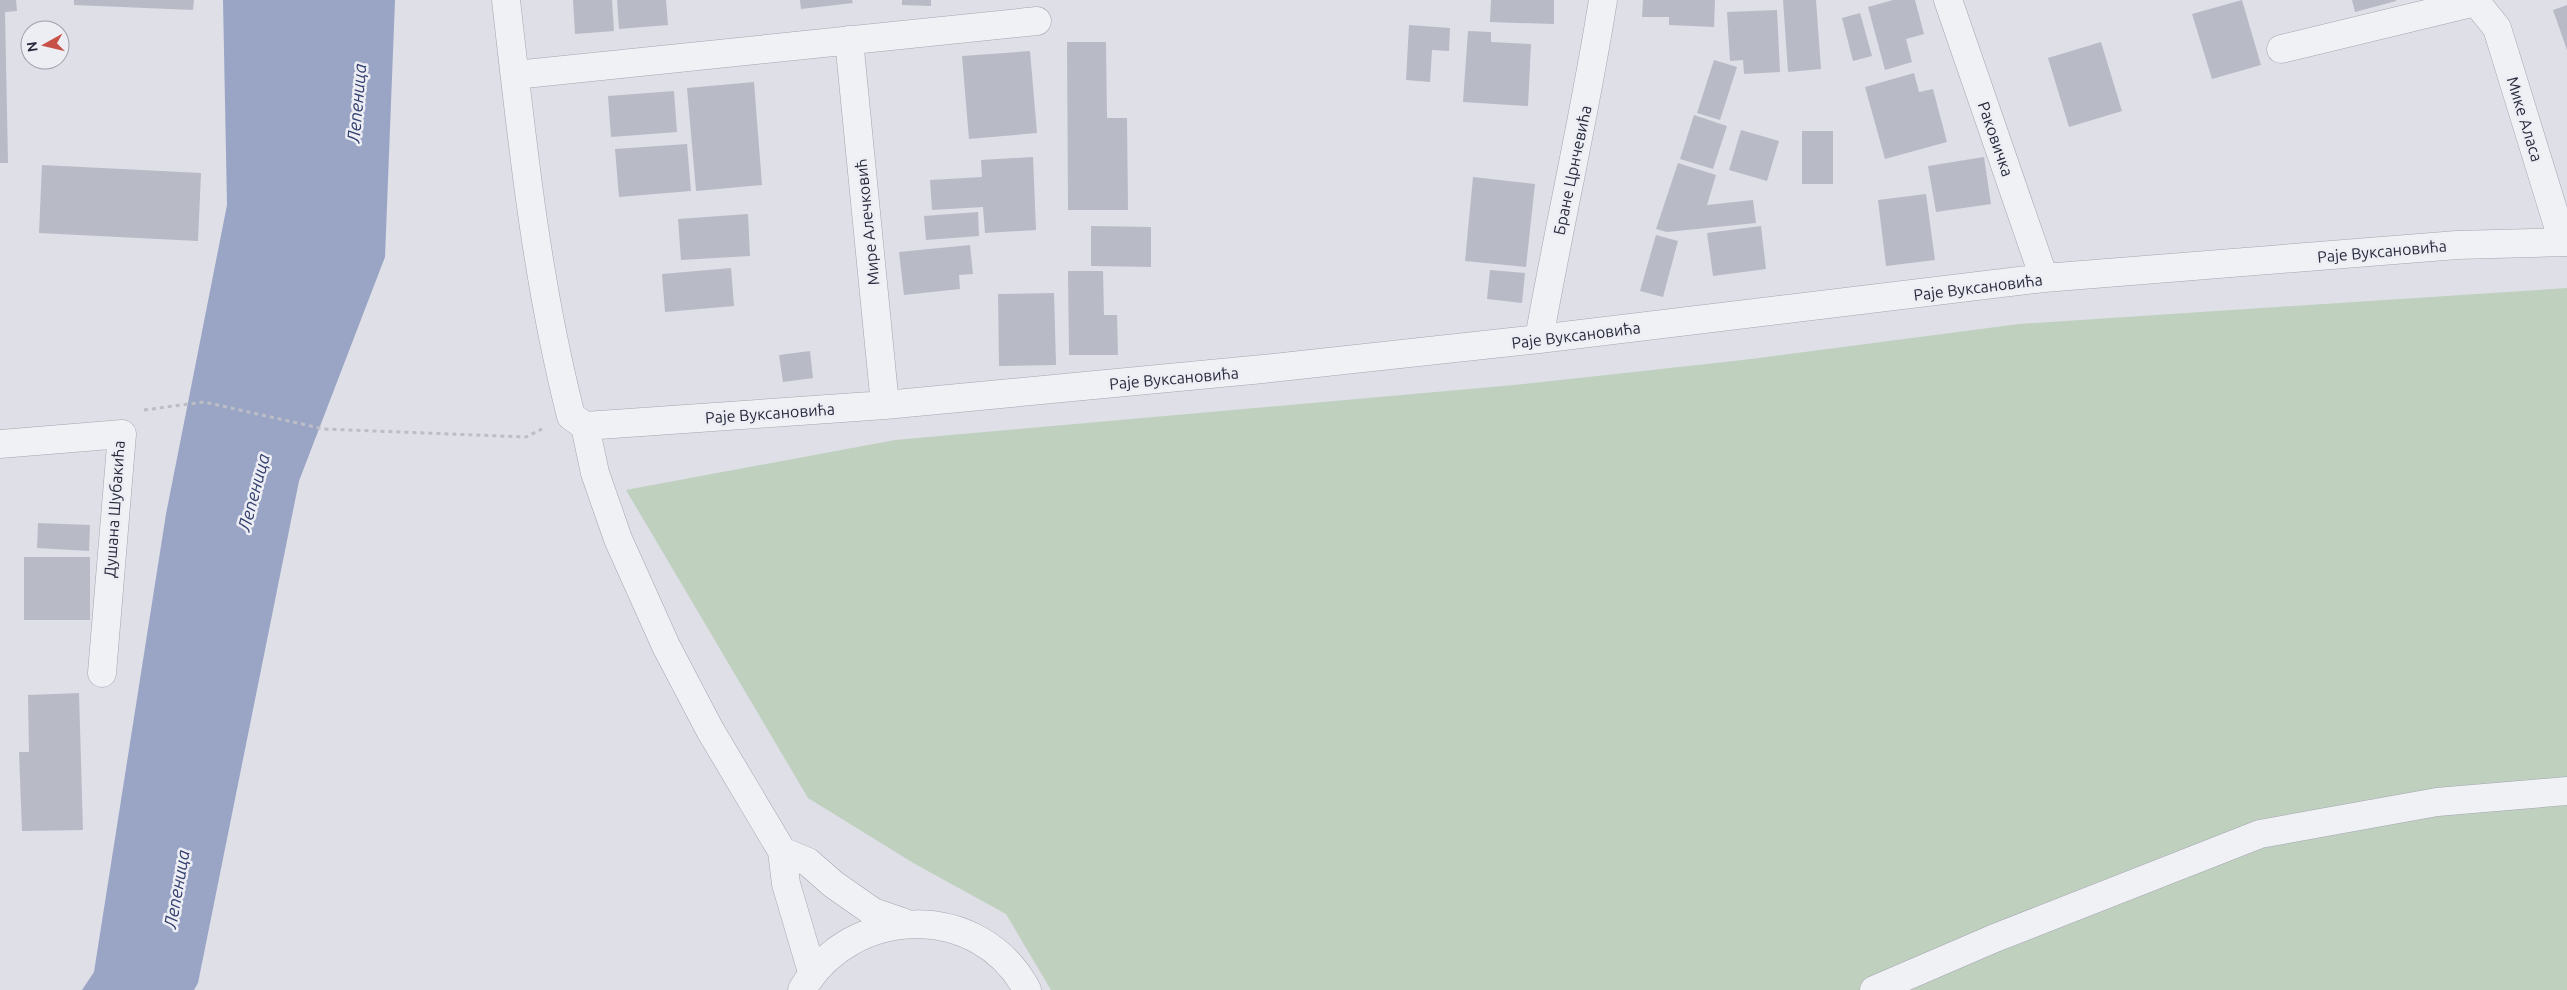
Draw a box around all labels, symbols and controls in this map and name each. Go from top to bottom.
north arrow [20,20,70,70]
text: N [23,41,41,53]
water label: Лепеница [342,62,369,144]
street label: Мике Аласа [2504,74,2546,164]
street label: Раковичка [1975,99,2017,179]
street label: Бране Црнчевића [1549,103,1595,237]
street label: Мире Алечковић [851,158,883,286]
street label: Раје Вуксановића [2316,236,2448,266]
street label: Раје Вуксановића [1912,270,2044,304]
street label: Раје Вуксановића [1510,318,1642,352]
street label: Раје Вуксановића [1108,363,1240,393]
street label: Раје Вуксановића [705,399,835,427]
street label: Душана Шубакића [100,440,128,578]
water label: Лепеница [233,451,273,534]
water label: Лепеница [159,848,193,931]

